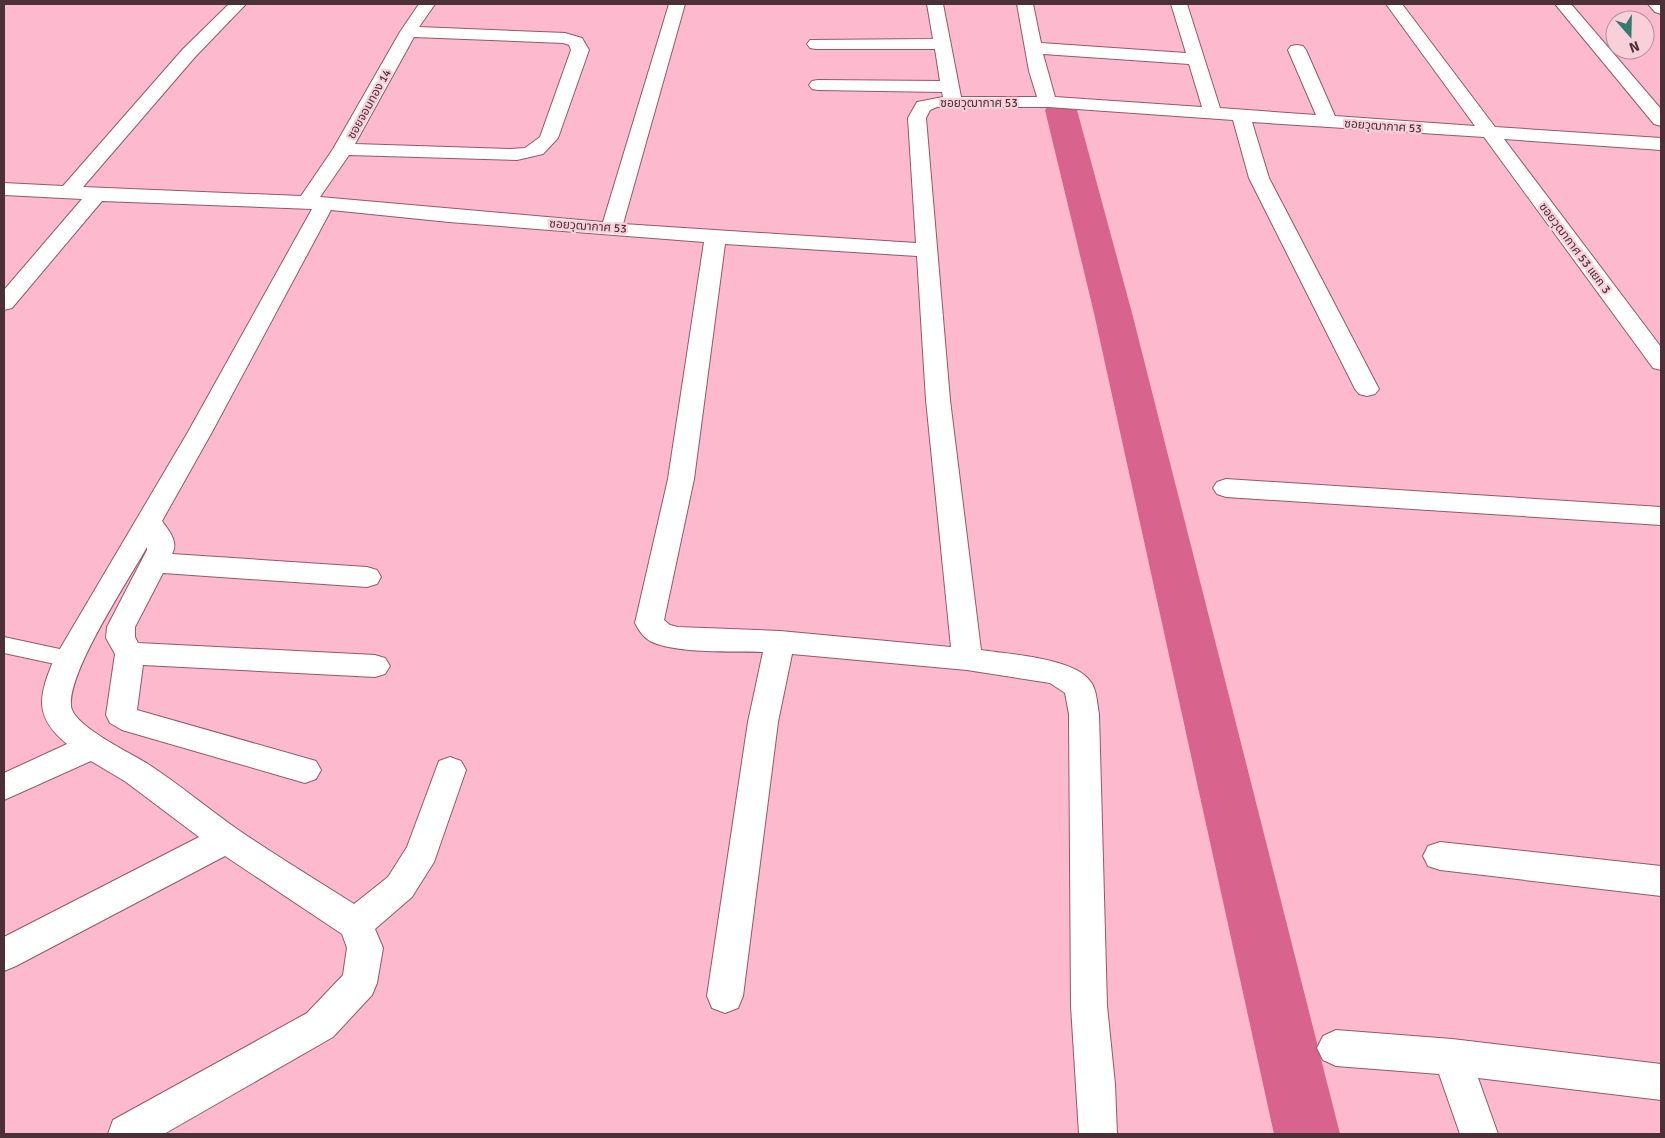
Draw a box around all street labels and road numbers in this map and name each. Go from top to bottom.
street label: ซอยจอมทอง 14 [344,66,395,142]
street label: ซอยวุฒากาศ 53 [940,96,1018,111]
street label: ซอยวุฒากาศ 53 [1344,116,1422,137]
street label: ซอยวุฒากาศ 53 แยก 3 [1535,200,1614,297]
street label: ซอยวุฒากาศ 53 [549,216,627,237]

